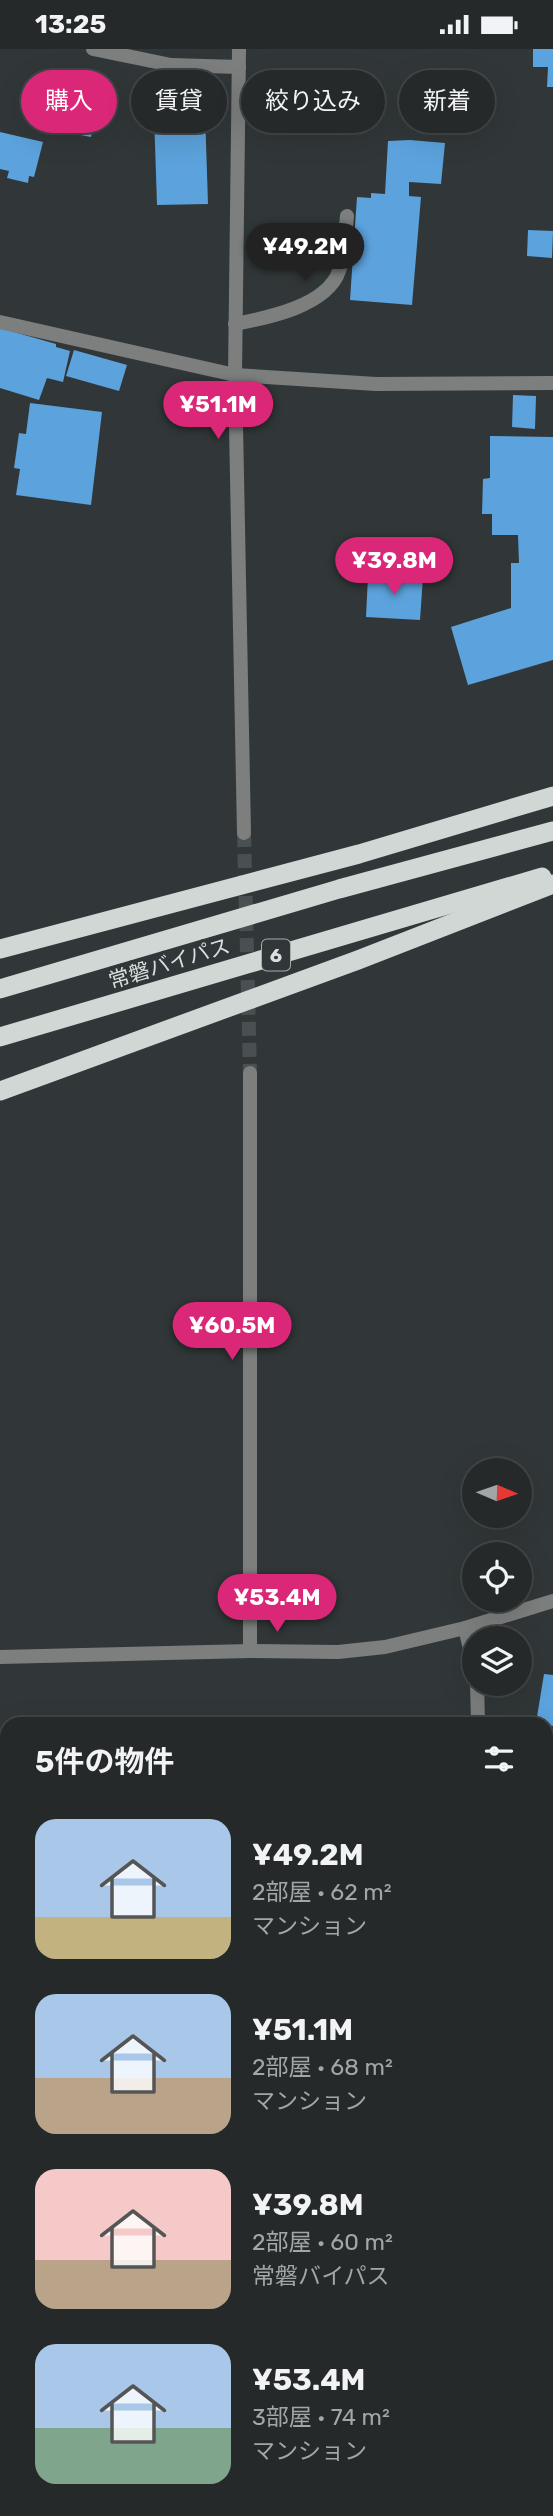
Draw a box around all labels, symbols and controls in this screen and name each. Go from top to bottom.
text: 13:25 [35,9,106,40]
chip: 購入 [21,70,117,133]
chip: 賃貸 [131,70,227,133]
chip: 絞り込み [241,70,385,133]
chip: 新着 [399,70,495,133]
pin: ¥49.2M [248,223,362,283]
text: ¥49.2M [262,232,348,260]
pin: ¥51.1M [161,381,275,441]
text: ¥51.1M [179,390,257,418]
pin: ¥39.8M [337,538,451,597]
text: ¥39.8M [351,546,437,574]
street label: 常磐バイパス [105,933,233,993]
road number: 6 [262,939,290,971]
pin: ¥60.5M [175,1303,289,1362]
text: ¥60.5M [189,1311,275,1339]
north arrow [462,1458,532,1528]
map controls [462,1458,532,1696]
button: locate [462,1542,532,1612]
pin: ¥53.4M [220,1575,334,1634]
text: ¥53.4M [234,1583,320,1611]
button: layers [462,1626,532,1696]
icon: filters [480,1740,518,1778]
text: 5件の物件 [35,1744,174,1780]
text: ¥49.2M [252,1837,364,1873]
icon: home [91,1847,175,1931]
text: 2部屋 · 62 m² [252,1878,392,1906]
text: マンション [252,1912,367,1940]
text: ¥51.1M [252,2012,353,2048]
icon: home [91,2022,175,2106]
text: 2部屋 · 68 m² [252,2053,393,2081]
text: マンション [252,2087,367,2115]
text: ¥39.8M [252,2187,364,2223]
icon: home [91,2197,175,2281]
text: 2部屋 · 60 m² [252,2228,393,2256]
text: 常磐バイパス [252,2262,390,2290]
text: ¥53.4M [252,2362,365,2398]
icon: home [91,2372,175,2456]
text: 3部屋 · 74 m² [252,2403,390,2431]
text: マンション [252,2437,367,2465]

